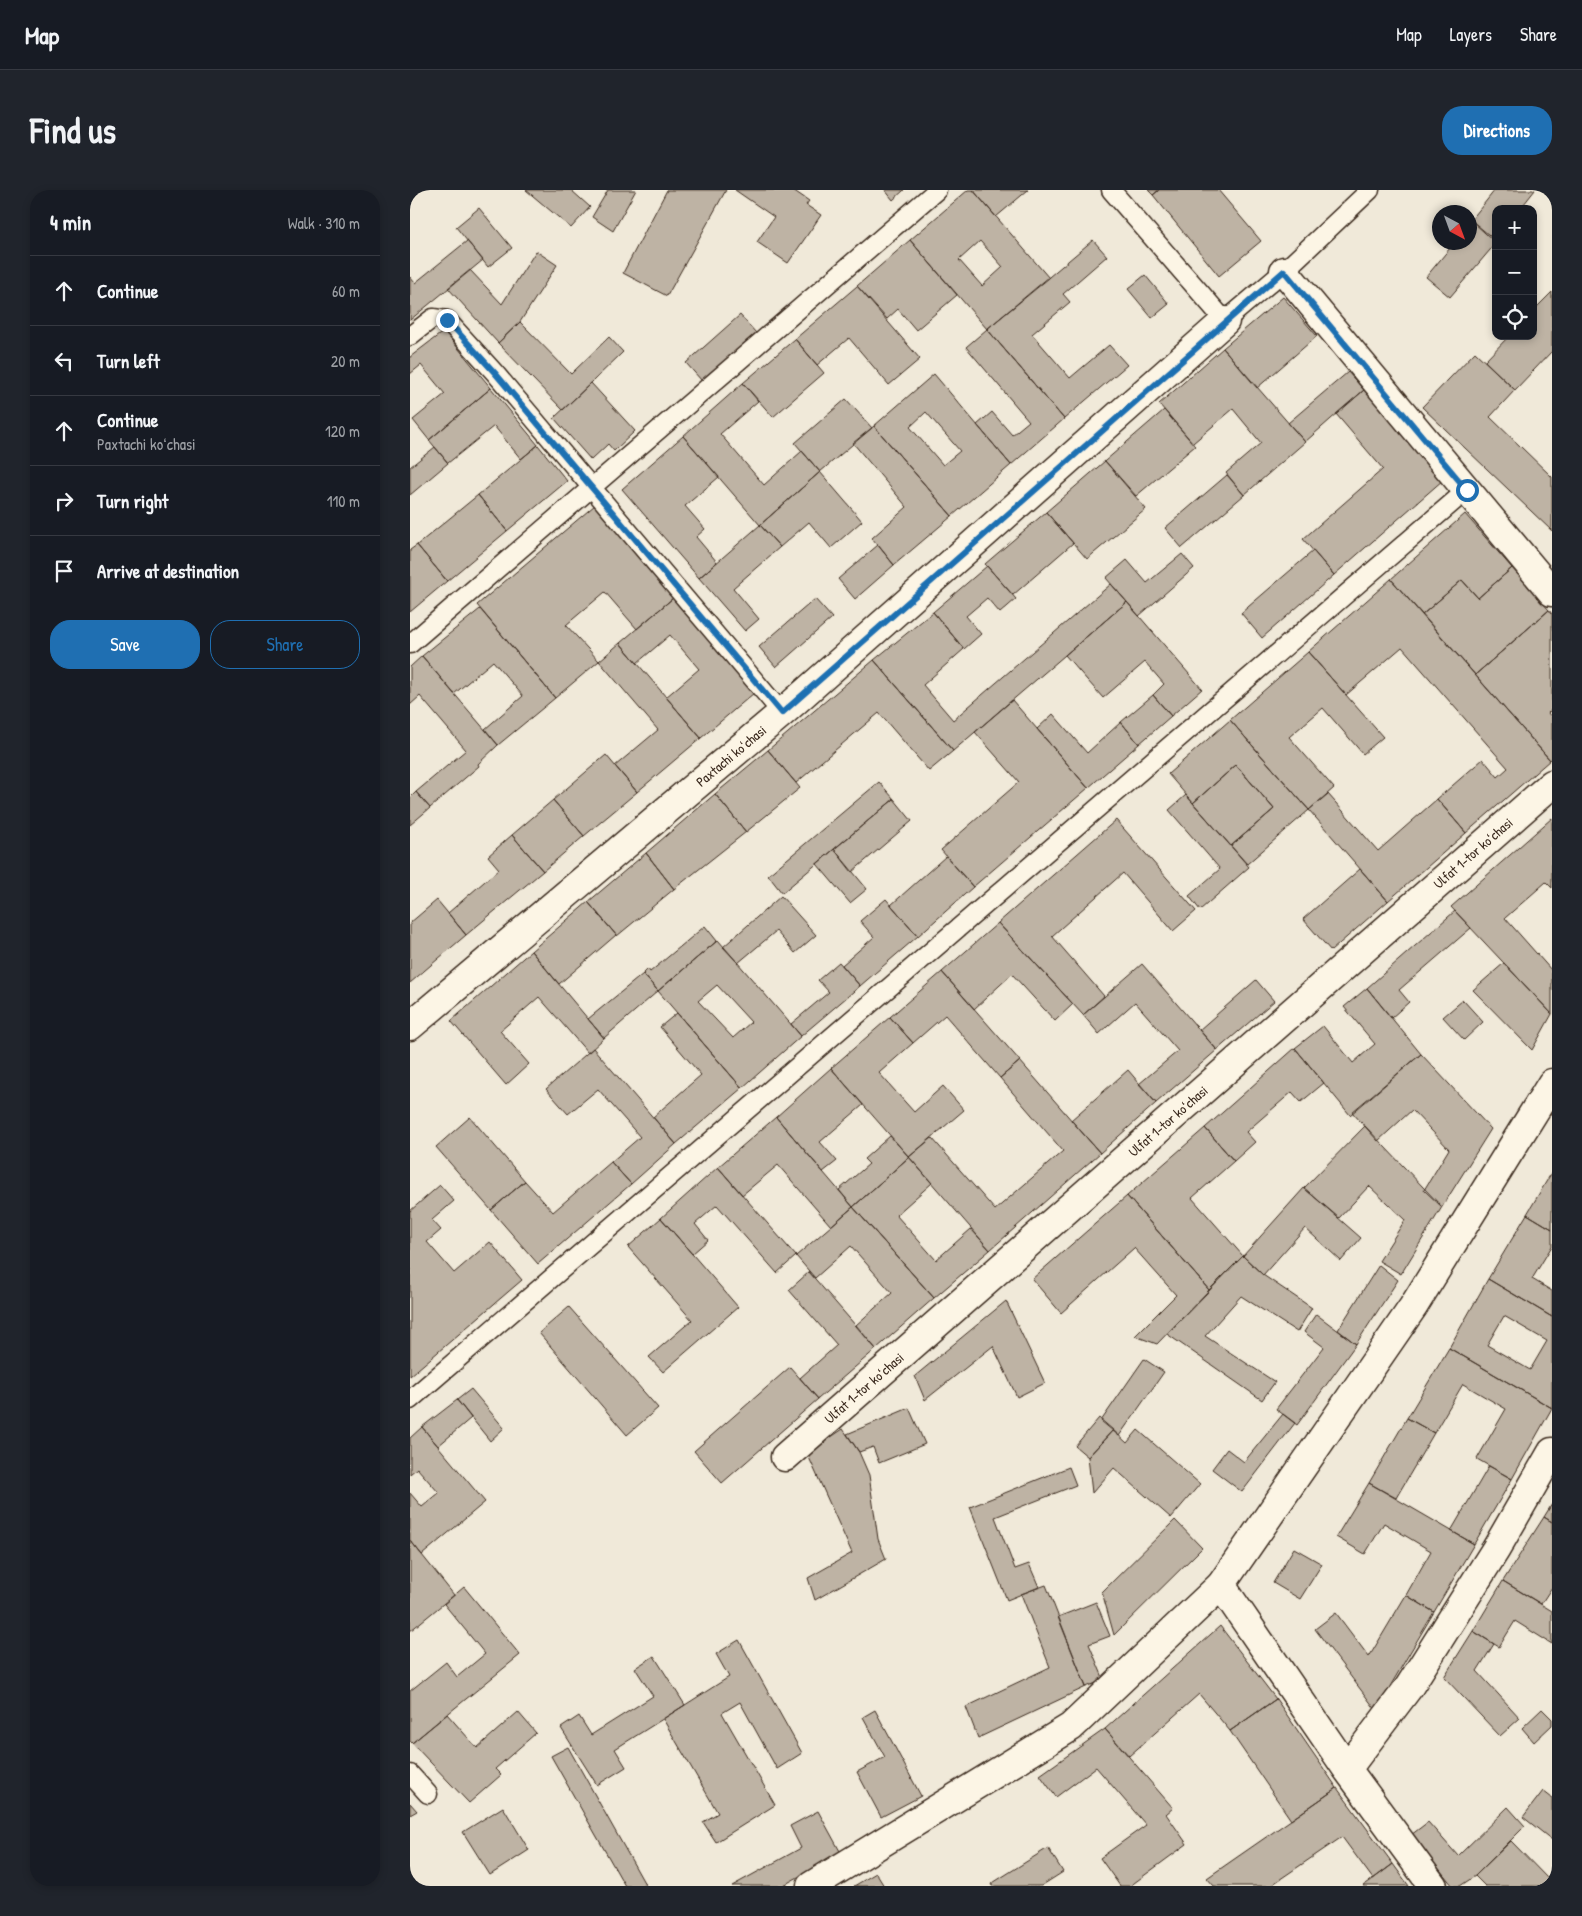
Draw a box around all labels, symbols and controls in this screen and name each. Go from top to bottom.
text: Map [25,19,59,51]
text: Map [1396,22,1422,47]
text: Layers [1450,22,1492,47]
text: Share [1520,22,1557,47]
button: Directions [1442,106,1552,155]
text: Find us [30,107,116,154]
north arrow [1432,205,1477,250]
map controls [1492,205,1537,340]
button: + [1492,205,1537,250]
text: 4 min [50,208,91,237]
text: Walk · 310 m [288,212,360,234]
button: − [1492,250,1537,295]
icon: ahead [50,277,78,305]
text: Continue [97,278,158,304]
text: 60 m [332,280,360,302]
button: locate [1492,295,1537,340]
route end [436,309,459,332]
icon: left [50,347,78,375]
text: Turn left [97,348,160,374]
text: 20 m [331,350,360,372]
text: Continue [97,407,158,433]
icon: ahead [50,417,78,445]
text: 120 m [325,420,360,442]
text: Paxtachi koʻchasi [97,433,196,455]
route start [1456,479,1479,502]
icon: right [50,487,78,515]
text: Turn right [97,488,168,514]
text: 110 m [327,490,360,512]
icon: arrive [50,557,78,585]
text: Arrive at destination [97,558,239,584]
button: Save [50,620,200,669]
button: Share [210,620,360,669]
street label: Paxtachi koʻchasi [691,721,770,791]
street label: Ulfat 1-tor koʻchasi [1429,813,1517,892]
street label: Ulfat 1-tor koʻchasi [1124,1081,1212,1160]
street label: Ulfat 1-tor koʻchasi [820,1348,908,1427]

